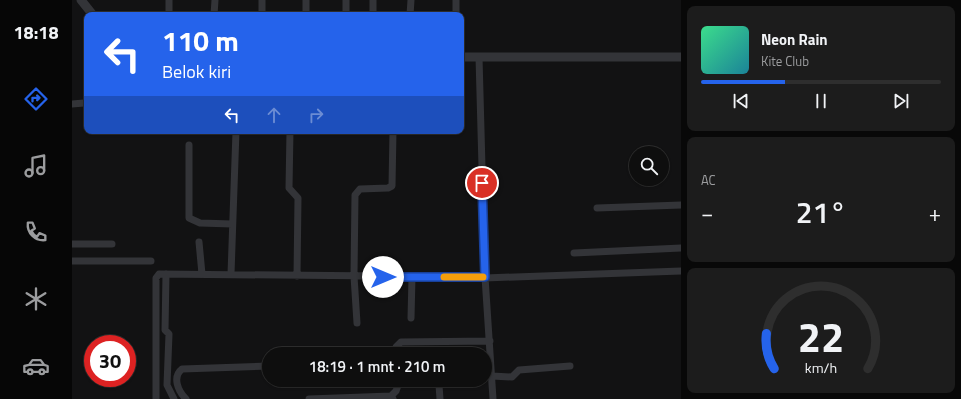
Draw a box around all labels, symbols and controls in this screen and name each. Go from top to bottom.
text: 18:18 [14,19,58,46]
text: 110 m [162,19,239,62]
icon: left [96,28,148,80]
text: Neon Rain [761,28,828,51]
text: Kite Club [761,51,809,71]
text: Belok kiri [162,58,231,85]
icon: directions [22,85,50,113]
icon: previous [730,90,752,112]
icon: pause [810,90,832,112]
icon: next [890,90,912,112]
icon: left [221,104,243,126]
icon: ahead [263,104,285,126]
icon: right [305,104,327,126]
map controls [629,146,669,186]
button: search [629,146,669,186]
icon: music [22,152,50,180]
pin [465,166,499,200]
text: AC [701,170,716,190]
icon: arrive [471,172,493,194]
text: 21° [796,189,846,235]
text: − [701,196,713,230]
text: + [929,196,941,230]
icon: phone [22,218,50,246]
position arrow [362,256,404,298]
icon: climate [22,285,50,313]
text: 22 [798,304,844,367]
speed limit sign: 30 [84,335,136,387]
icon: car [22,352,50,380]
text: 18:19 · 1 mnt · 210 m [309,355,445,378]
text: km/h [805,356,837,378]

